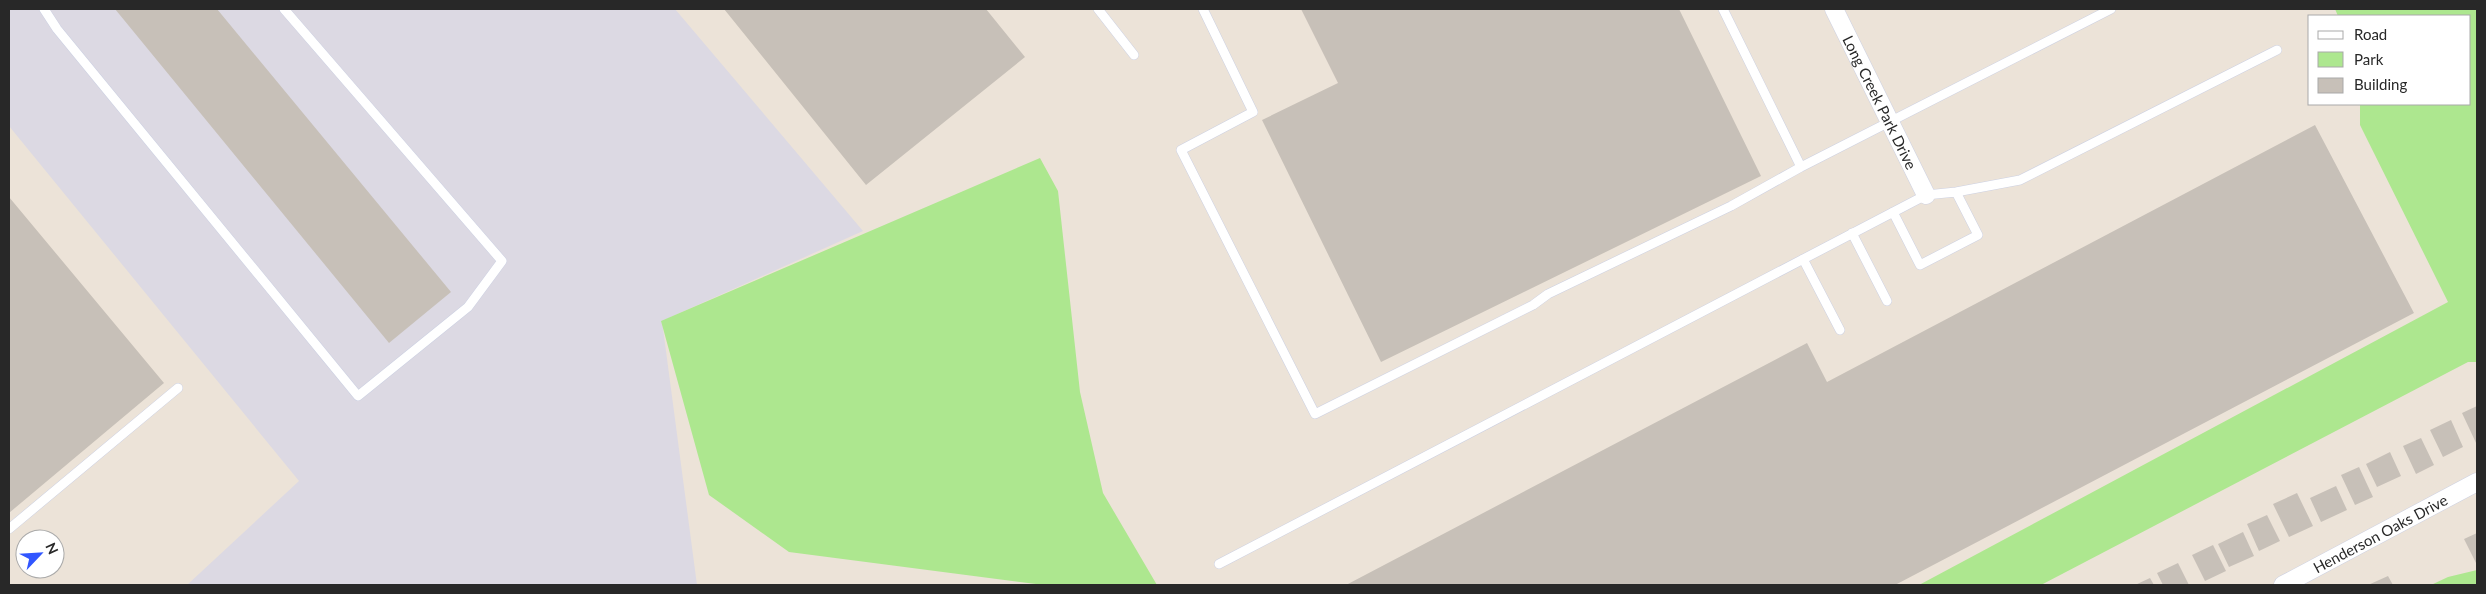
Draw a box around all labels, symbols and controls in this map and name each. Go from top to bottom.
legend [2308,15,2471,105]
text: Road [2354,25,2387,43]
street label: Long Creek Park Drive [1839,32,1921,172]
text: Park [2354,50,2384,68]
text: Building [2354,75,2407,93]
street label: Henderson Oaks Drive [2310,490,2450,576]
north arrow [15,529,65,579]
text: N [42,540,62,557]

